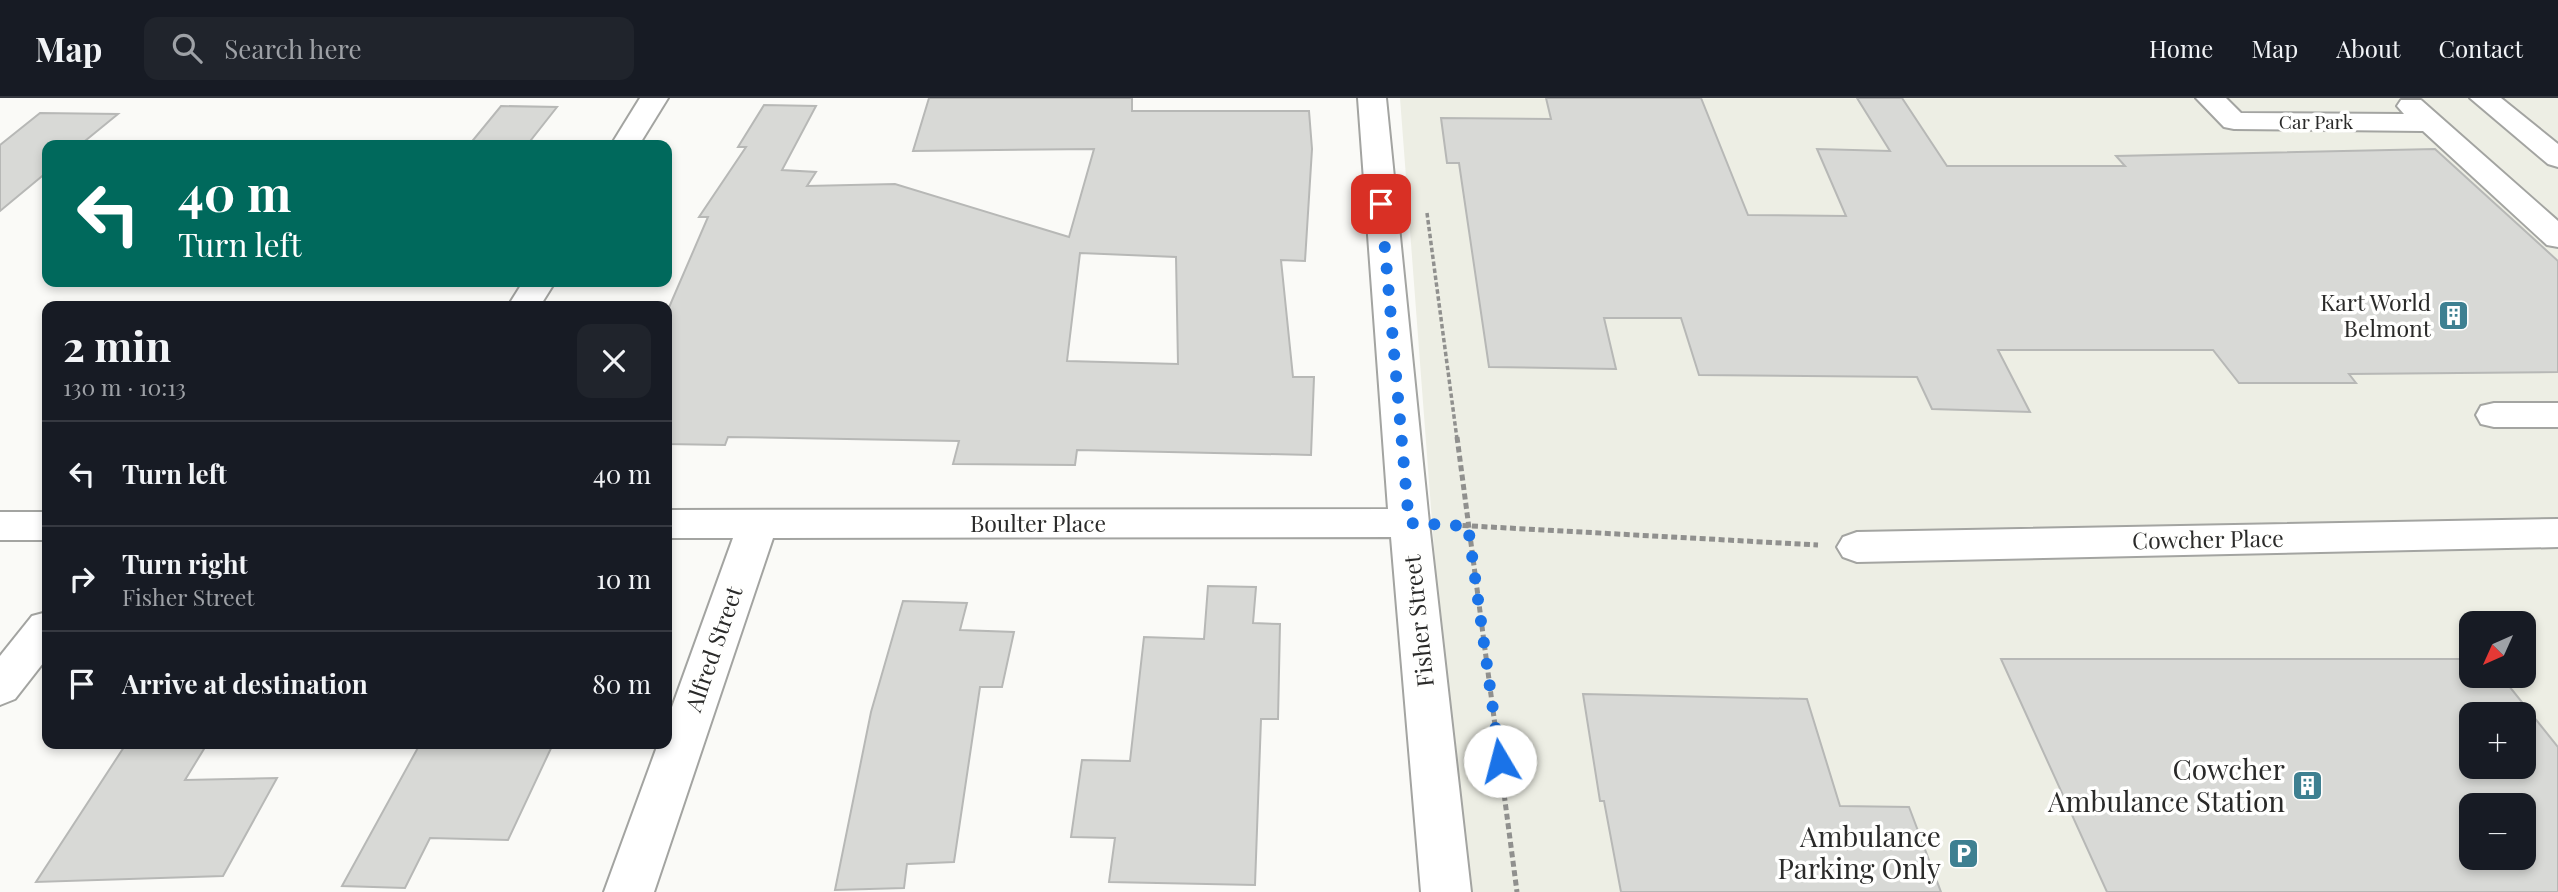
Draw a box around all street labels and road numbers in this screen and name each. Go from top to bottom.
street label: Car Park [2279,108,2354,134]
street label: Boulter Place [970,507,1106,538]
street label: Cowcher Place [2132,522,2284,555]
street label: Fisher Street [1395,553,1440,689]
street label: Alfred Street [676,581,749,716]

